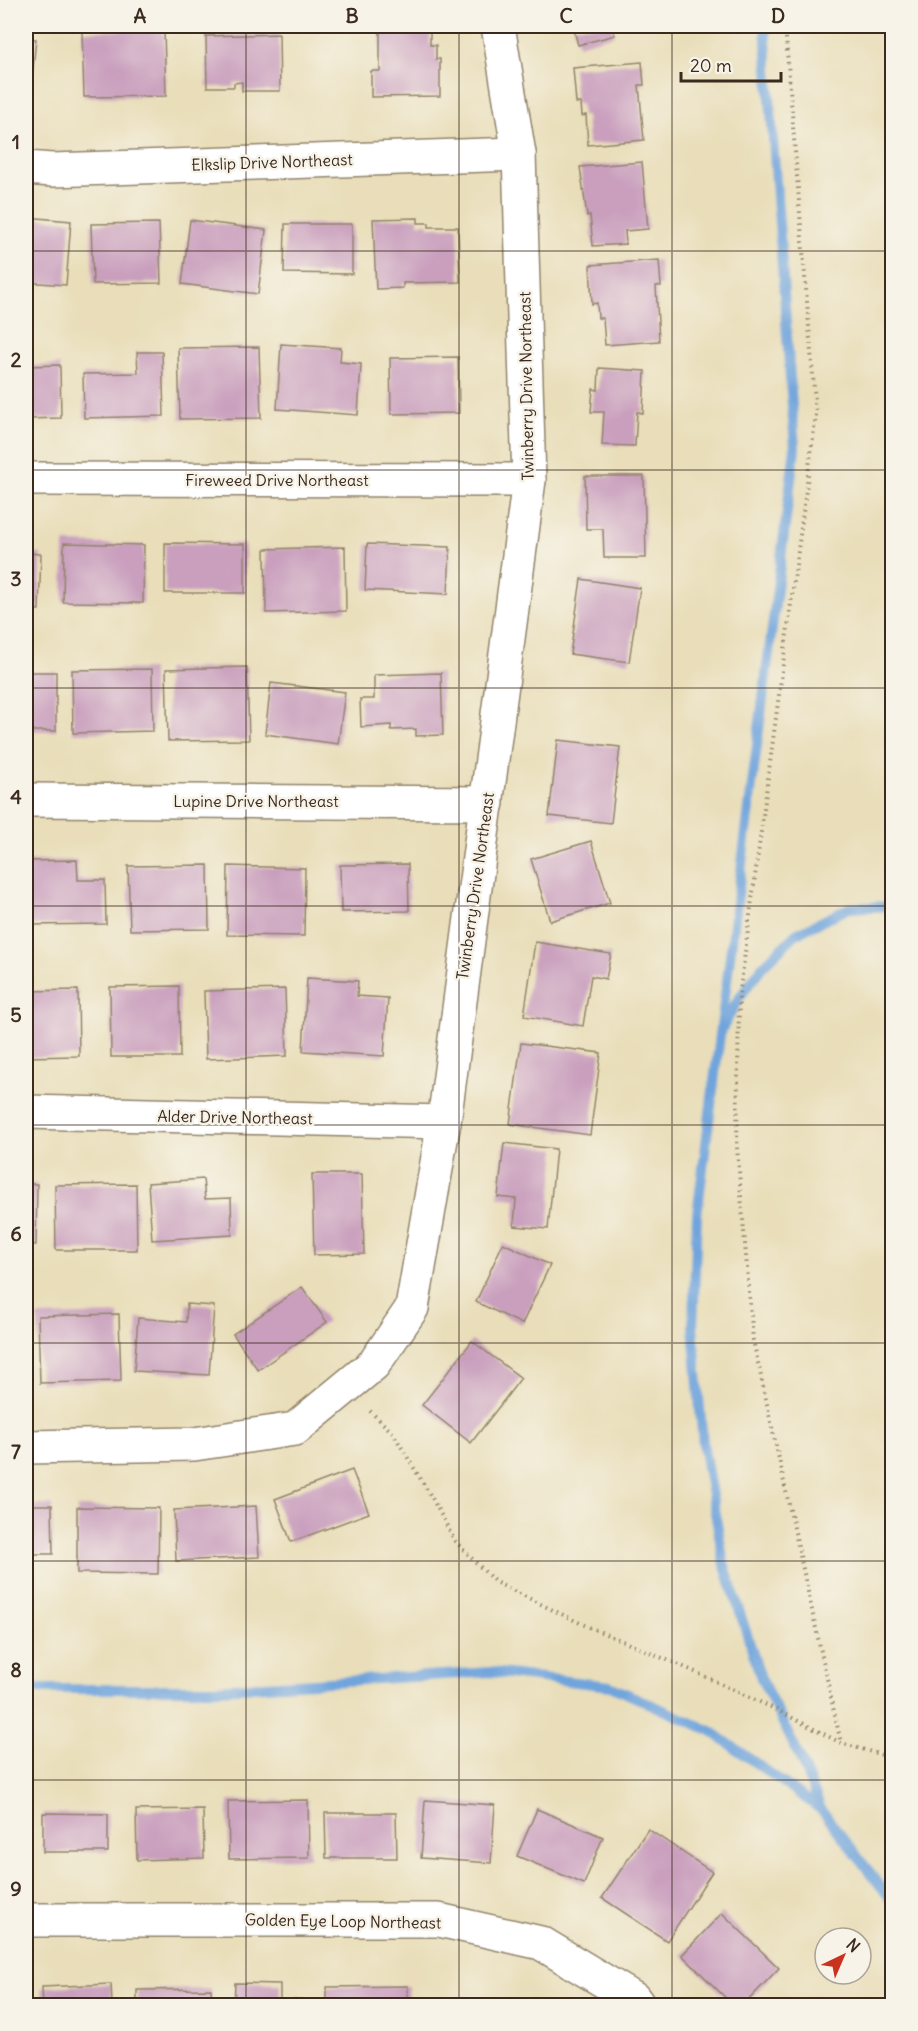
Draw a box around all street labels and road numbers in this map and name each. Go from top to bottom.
street label: Elkslip Drive Northeast [191,149,354,175]
street label: Twinberry Drive Northeast [514,291,538,481]
street label: Fireweed Drive Northeast [185,470,369,490]
street label: Twinberry Drive Northeast [452,790,498,981]
street label: Lupine Drive Northeast [173,791,339,811]
street label: Alder Drive Northeast [157,1106,313,1128]
street label: Golden Eye Loop Northeast [244,1909,442,1933]

